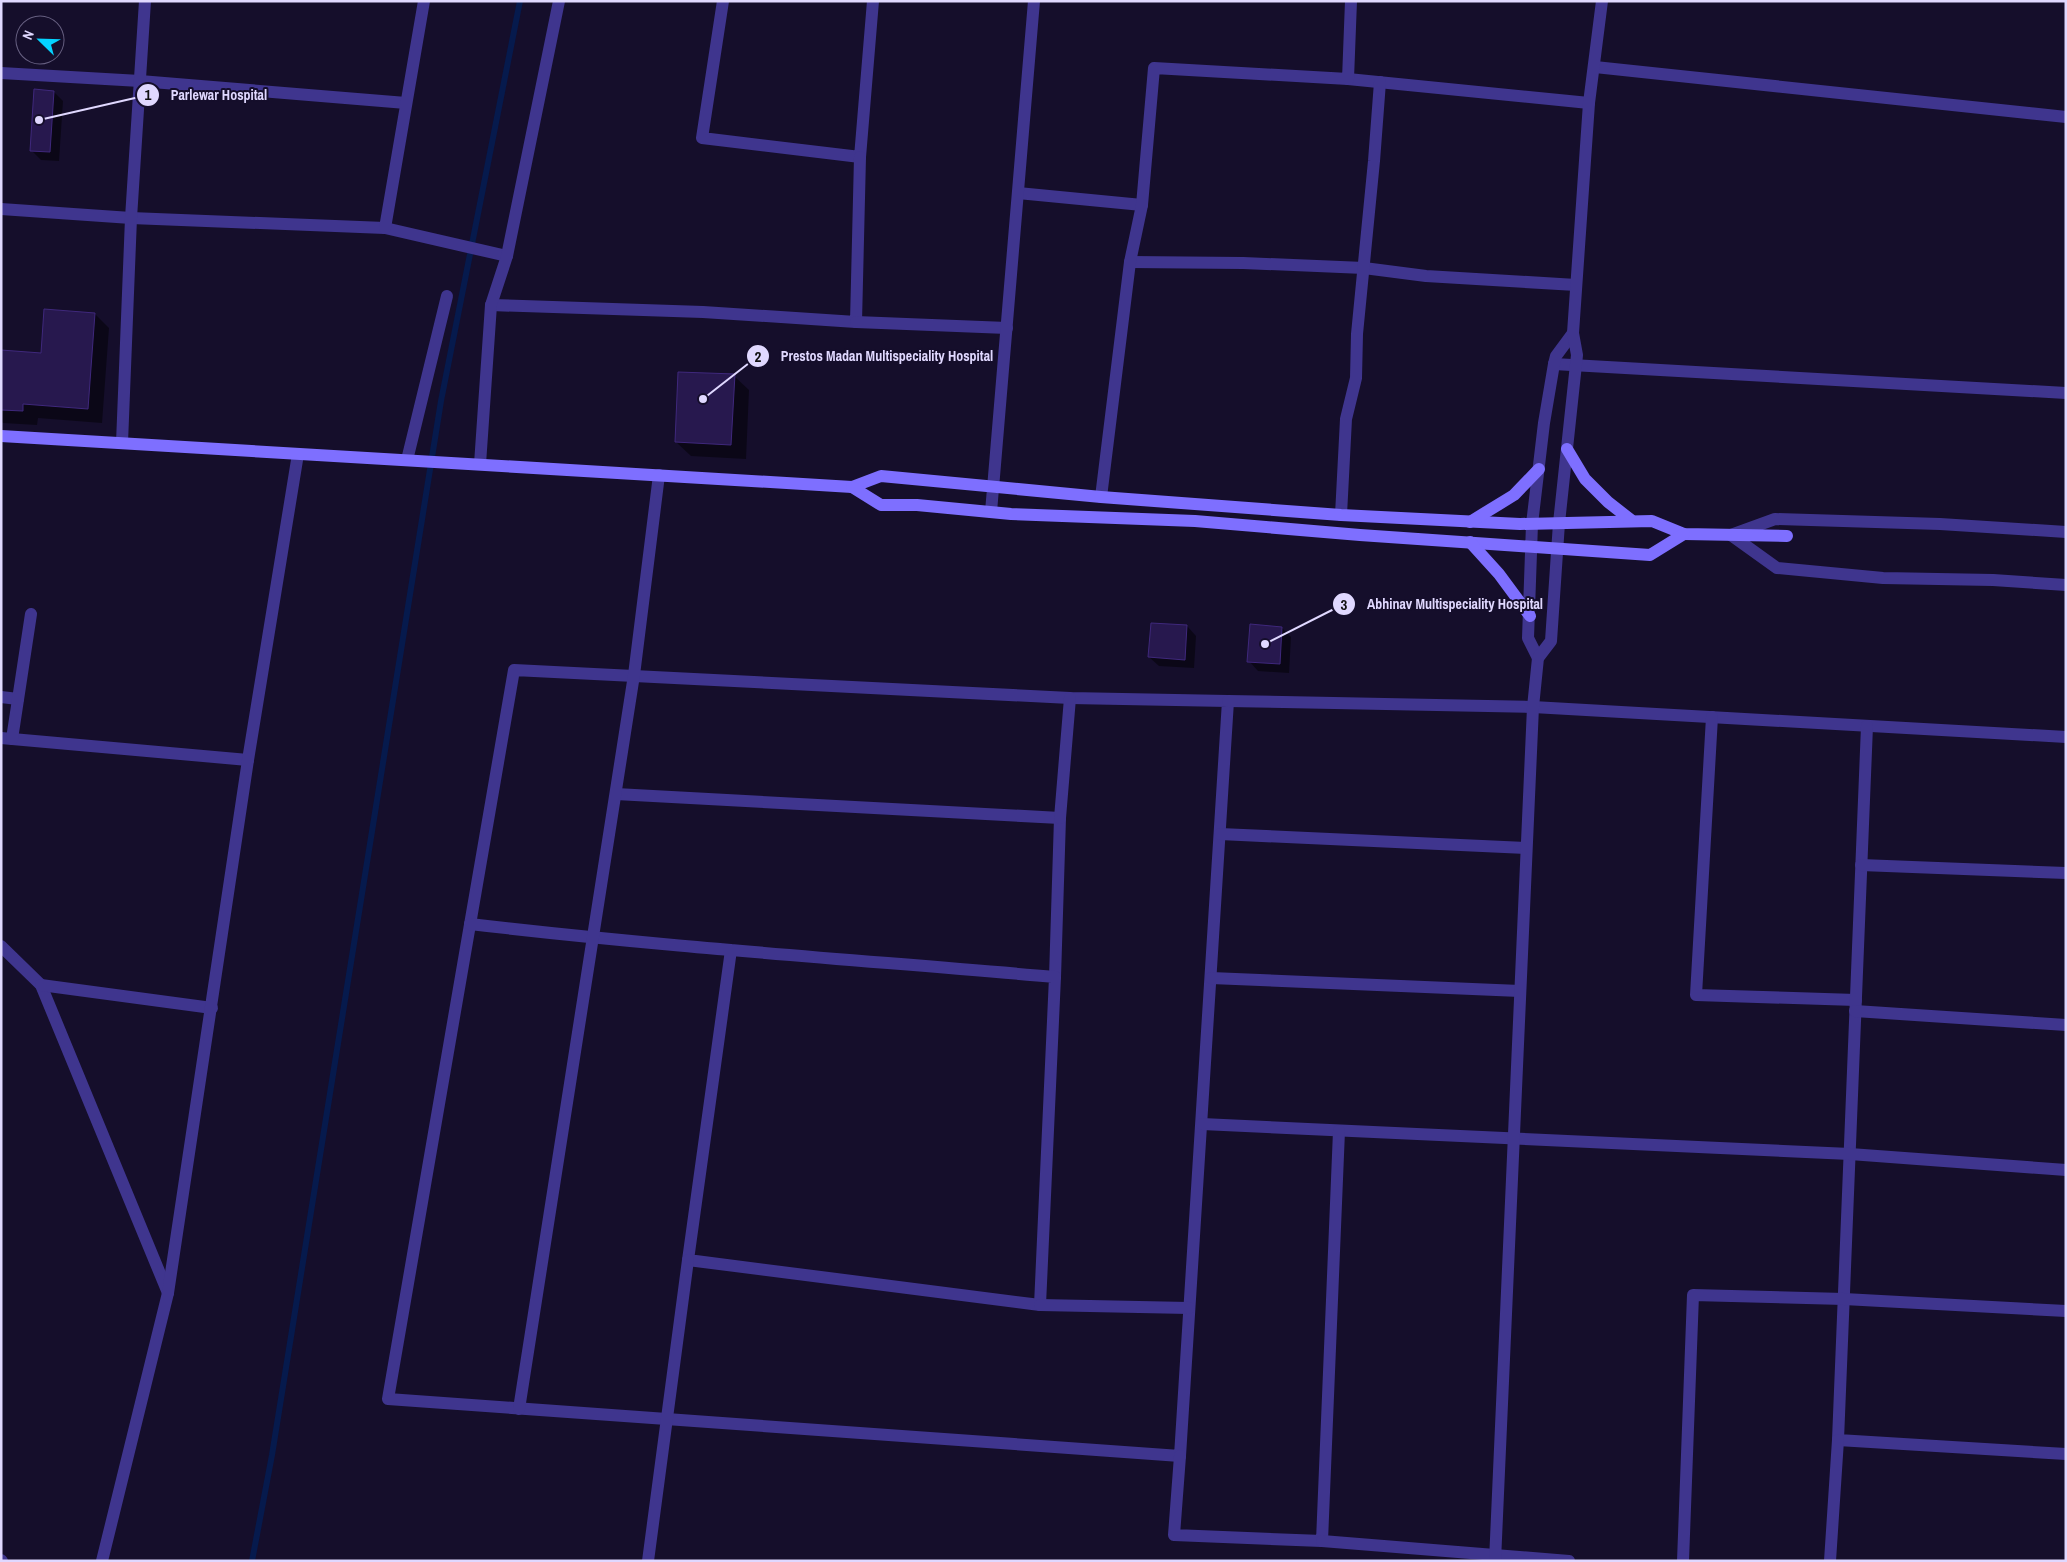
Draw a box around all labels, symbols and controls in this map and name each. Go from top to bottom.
north arrow [15,15,65,65]
text: N [18,28,38,42]
callout: Parlewar Hospital [136,80,277,109]
text: 1 [145,84,152,105]
text: Parlewar Hospital [171,86,267,104]
callout: Prestos Madan Multispeciality Hospital [746,342,1003,371]
text: 2 [755,346,762,367]
text: Prestos Madan Multispeciality Hospital [781,347,993,365]
callout: Abhinav Multispeciality Hospital [1332,590,1553,619]
text: 3 [1341,594,1348,615]
text: Abhinav Multispeciality Hospital [1367,595,1543,613]

